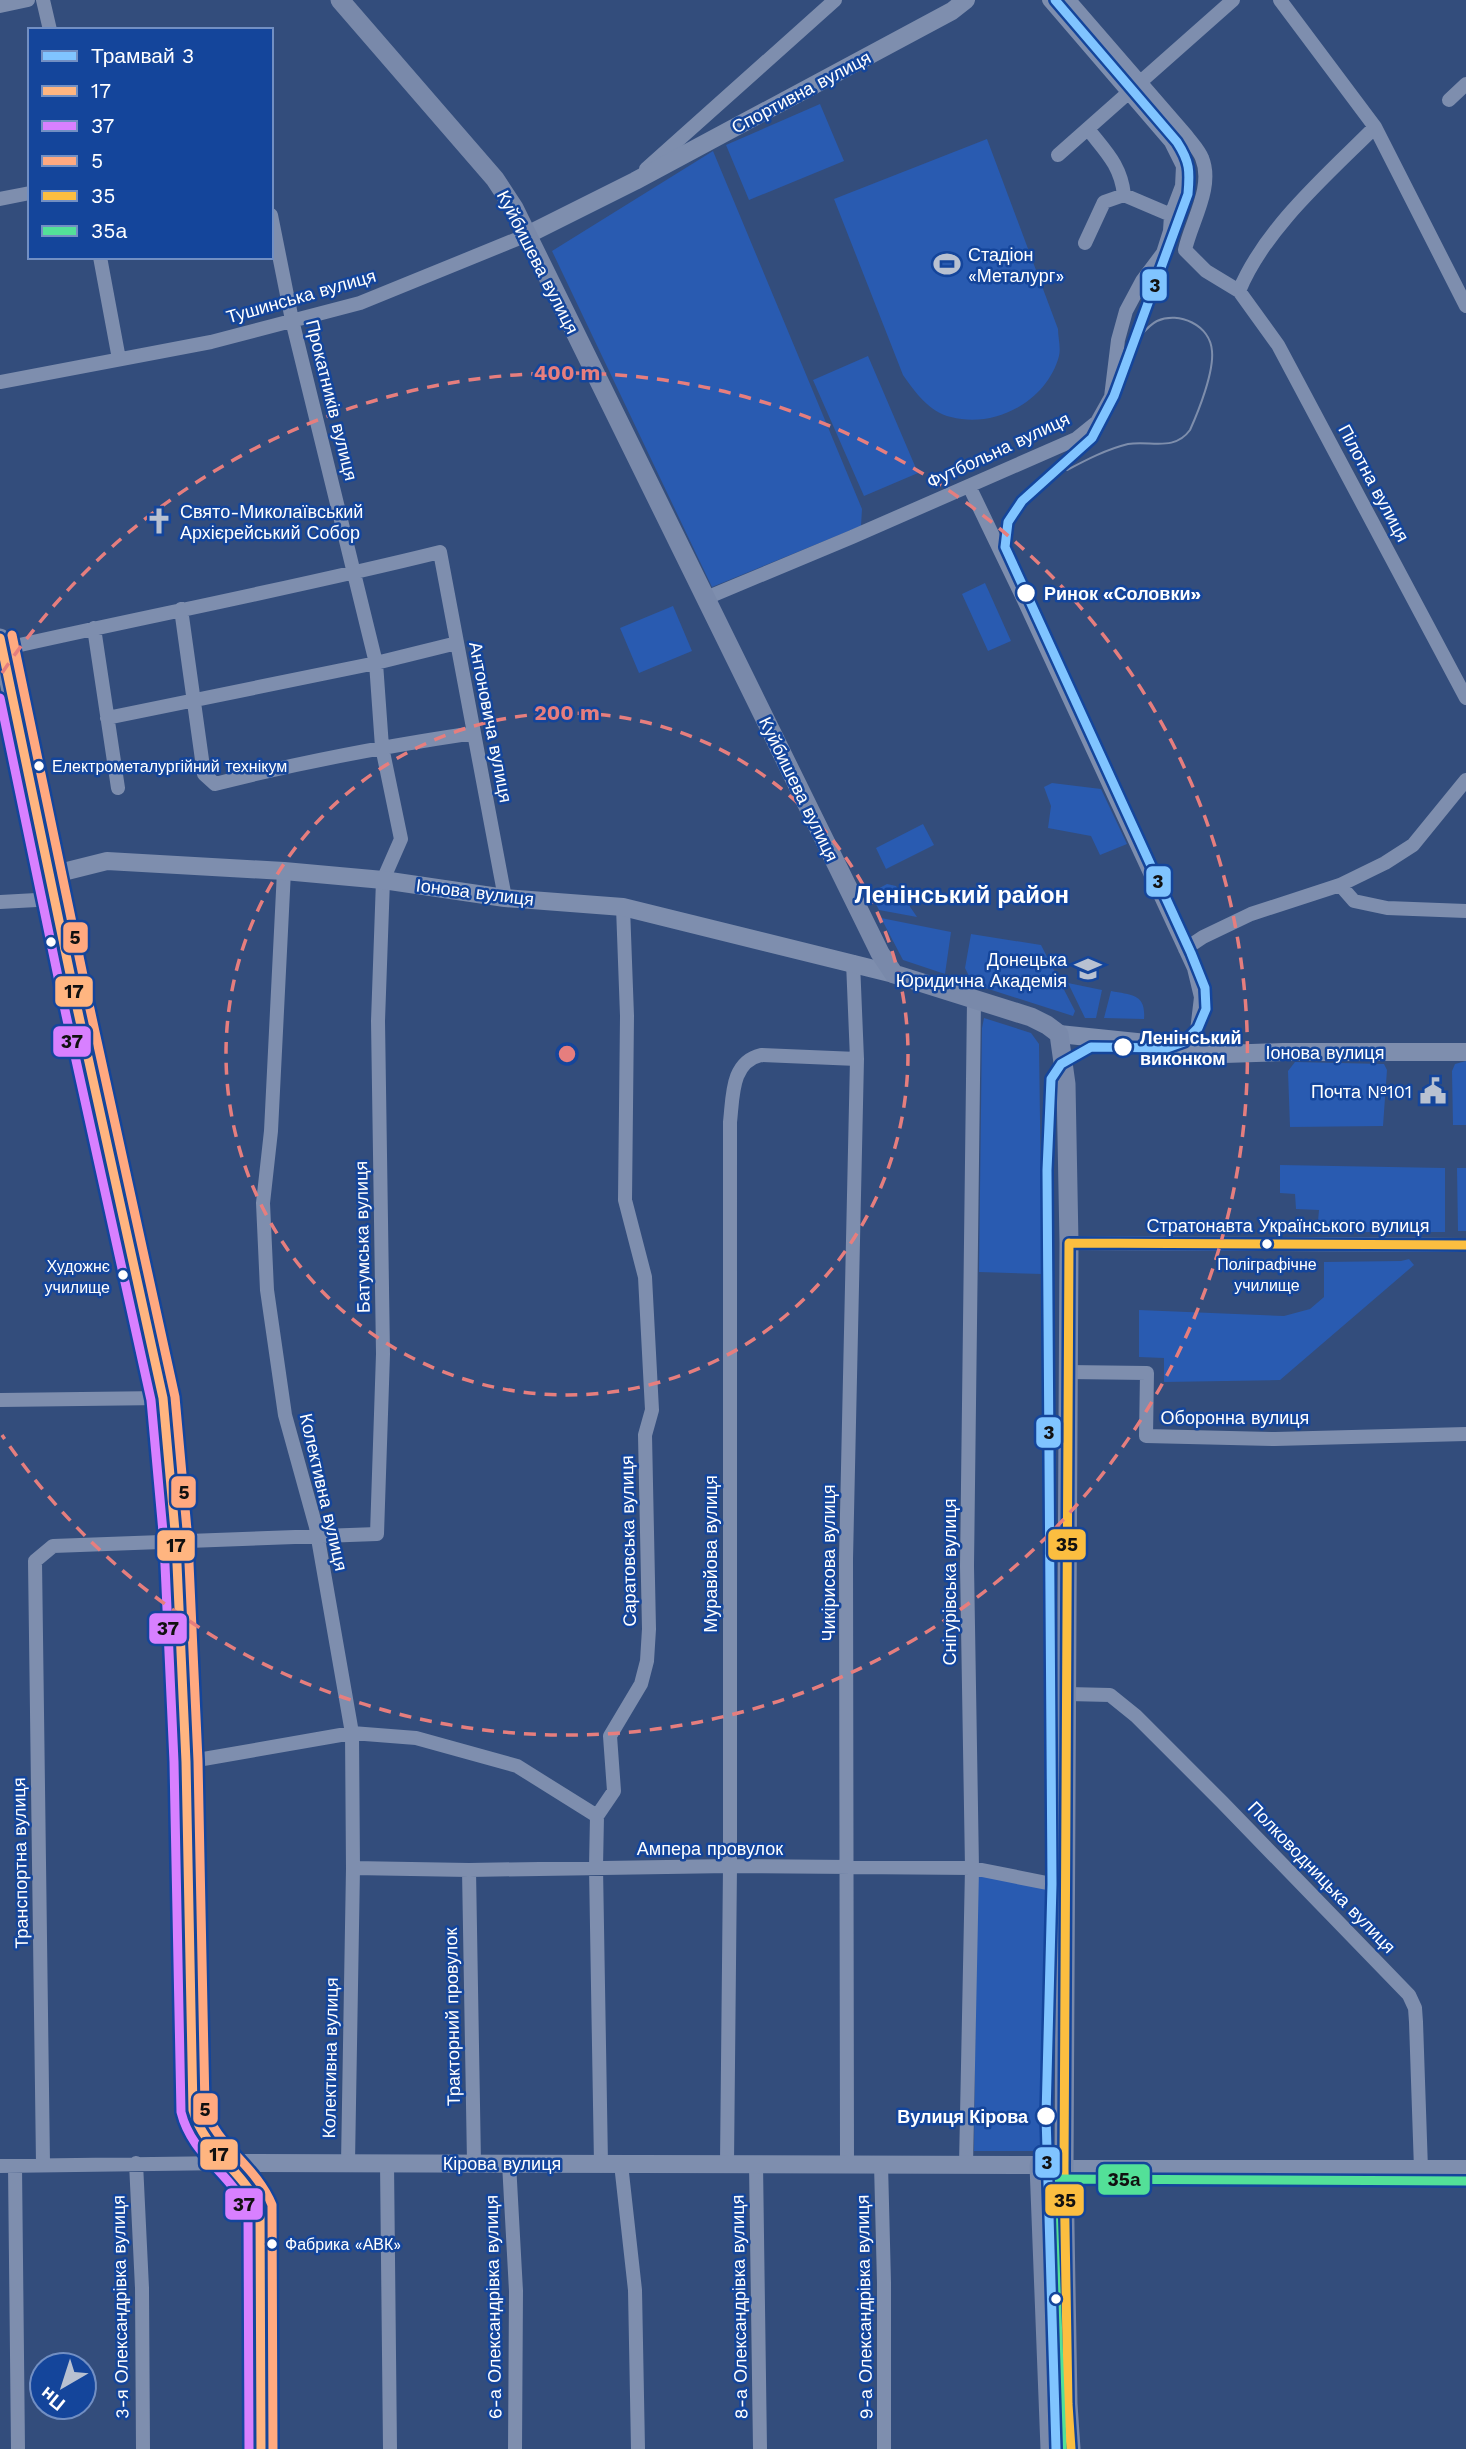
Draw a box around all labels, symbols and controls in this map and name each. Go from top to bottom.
legend [28,28,273,259]
text: Трамвай 3 [91,43,194,68]
street label: Спортивна вулиця [728,46,874,138]
text: 17 [91,78,111,103]
text: 37 [91,113,114,138]
text: 5 [91,148,103,173]
text: 35 [91,183,115,208]
street label: Куйбишева вулиця [493,187,583,337]
text: 35а [91,218,127,243]
place label: Стадіон «Металург» [968,244,1064,286]
sports icon: Стадіон «Металург» [932,249,962,279]
street label: Тушинська вулиця [224,265,378,327]
line badge: 3 [1141,268,1168,302]
text: 3 [1149,274,1161,297]
street label: Прокатників вулиця [302,317,362,483]
text: 400 m [534,360,600,385]
street label: Футбольна вулиця [923,408,1073,492]
street label: Пілотна вулиця [1334,421,1414,545]
place label: Свято-Миколаївський Архієрейський Собор [180,501,363,543]
church icon: Свято-Миколаївський Архієрейський Собор [144,506,174,536]
marker: Ринок «Соловки» [1015,582,1037,604]
place label: Ринок «Соловки» [1044,583,1201,604]
street label: Антоновича вулиця [465,640,517,804]
text: 200 m [534,700,600,725]
street label: Куйбишева вулиця [755,713,843,865]
place label: Електрометалургійний технікум [52,757,287,776]
marker: Електрометалургійний технікум [32,759,46,773]
line badge: 3 [1145,865,1172,898]
text: 3 [1152,870,1164,893]
street label: Іонова вулиця [415,874,535,910]
district label: Ленінський район [855,881,1069,909]
line badge: 5 [62,921,89,954]
text: 5 [69,926,81,949]
unlabelled marker [44,935,58,949]
place label: Донецька Юридична Академія [896,949,1068,991]
school or university icon: Донецька Юридична Академія [1073,954,1103,984]
line badge: 17 [54,975,94,1008]
text: 17 [64,980,84,1003]
line badge: 37 [52,1025,92,1058]
place label: Ленінський виконком [1140,1027,1242,1069]
text: 37 [61,1030,83,1053]
marker: Ленінський виконком [1112,1036,1134,1058]
centre of rings [555,1042,579,1066]
street label: Іонова вулиця [1266,1042,1384,1063]
public building icon: Почта №101 [1418,1076,1448,1106]
place label: Почта №101 [1311,1081,1412,1102]
street label: Батумська вулиця [350,1161,374,1313]
street label: Стратонавта Українського вулиця [1147,1215,1429,1236]
marker: Поліграфічне училище [1260,1237,1274,1251]
place label: Поліграфічне училище [1217,1255,1317,1295]
place label: Художнє училище [45,1257,110,1297]
marker: Художнє училище [116,1268,130,1282]
street label: Оборонна вулиця [1161,1407,1309,1428]
street label: Колективна вулиця [296,1411,352,1573]
line badge: 3 [1035,1416,1062,1449]
text: 3 [1043,1421,1055,1444]
street label: Саратовська вулиця [616,1455,640,1627]
line badge: 5 [170,1475,197,1509]
street label: Муравйова вулиця [700,1475,721,1633]
text: 5 [178,1481,190,1504]
street label: Чикірисова вулиця [818,1484,839,1642]
street label: Снігурівська вулиця [939,1499,960,1665]
line badge: 35 [1047,1528,1087,1561]
line badge: 17 [156,1529,196,1562]
text: 35 [1056,1533,1078,1556]
text: 17 [166,1534,186,1557]
line badge: 37 [148,1612,188,1645]
text: 37 [157,1617,179,1640]
street label: Транспортна вулиця [8,1777,32,1949]
street label: Полководницька вулиця [1244,1797,1400,1957]
street label: Ампера провулок [637,1838,783,1859]
street label: Тракторний провулок [440,1927,464,2106]
street label: Колективна вулиця [318,1977,342,2139]
line badge: 5 [192,2092,219,2126]
text: 5 [199,2098,211,2121]
marker: Вулиця Кірова [1035,2105,1057,2127]
place label: Вулиця Кірова [897,2106,1029,2127]
line badge: 17 [199,2138,239,2171]
text: 17 [209,2143,229,2166]
line badge: 3 [1034,2146,1061,2179]
text: 3 [1041,2151,1053,2174]
street label: Кірова вулиця [443,2153,561,2174]
line badge: 35а [1097,2163,1151,2196]
text: 35а [1108,2168,1141,2191]
line badge: 35 [1044,2183,1085,2217]
line badge: 37 [224,2187,264,2221]
text: 35 [1054,2189,1076,2212]
text: 37 [233,2193,255,2216]
street label: 3-я Олександрівка вулиця [108,2195,132,2419]
street label: 6-а Олександрівка вулиця [481,2195,505,2419]
street label: 8-а Олександрівка вулиця [727,2195,751,2419]
street label: 9-а Олександрівка вулиця [852,2195,876,2419]
place label: Фабрика «АВК» [285,2235,401,2254]
marker: Фабрика «АВК» [265,2237,279,2251]
unlabelled marker [1049,2292,1063,2306]
north arrow [28,2351,98,2421]
text: Пн [36,2382,70,2416]

